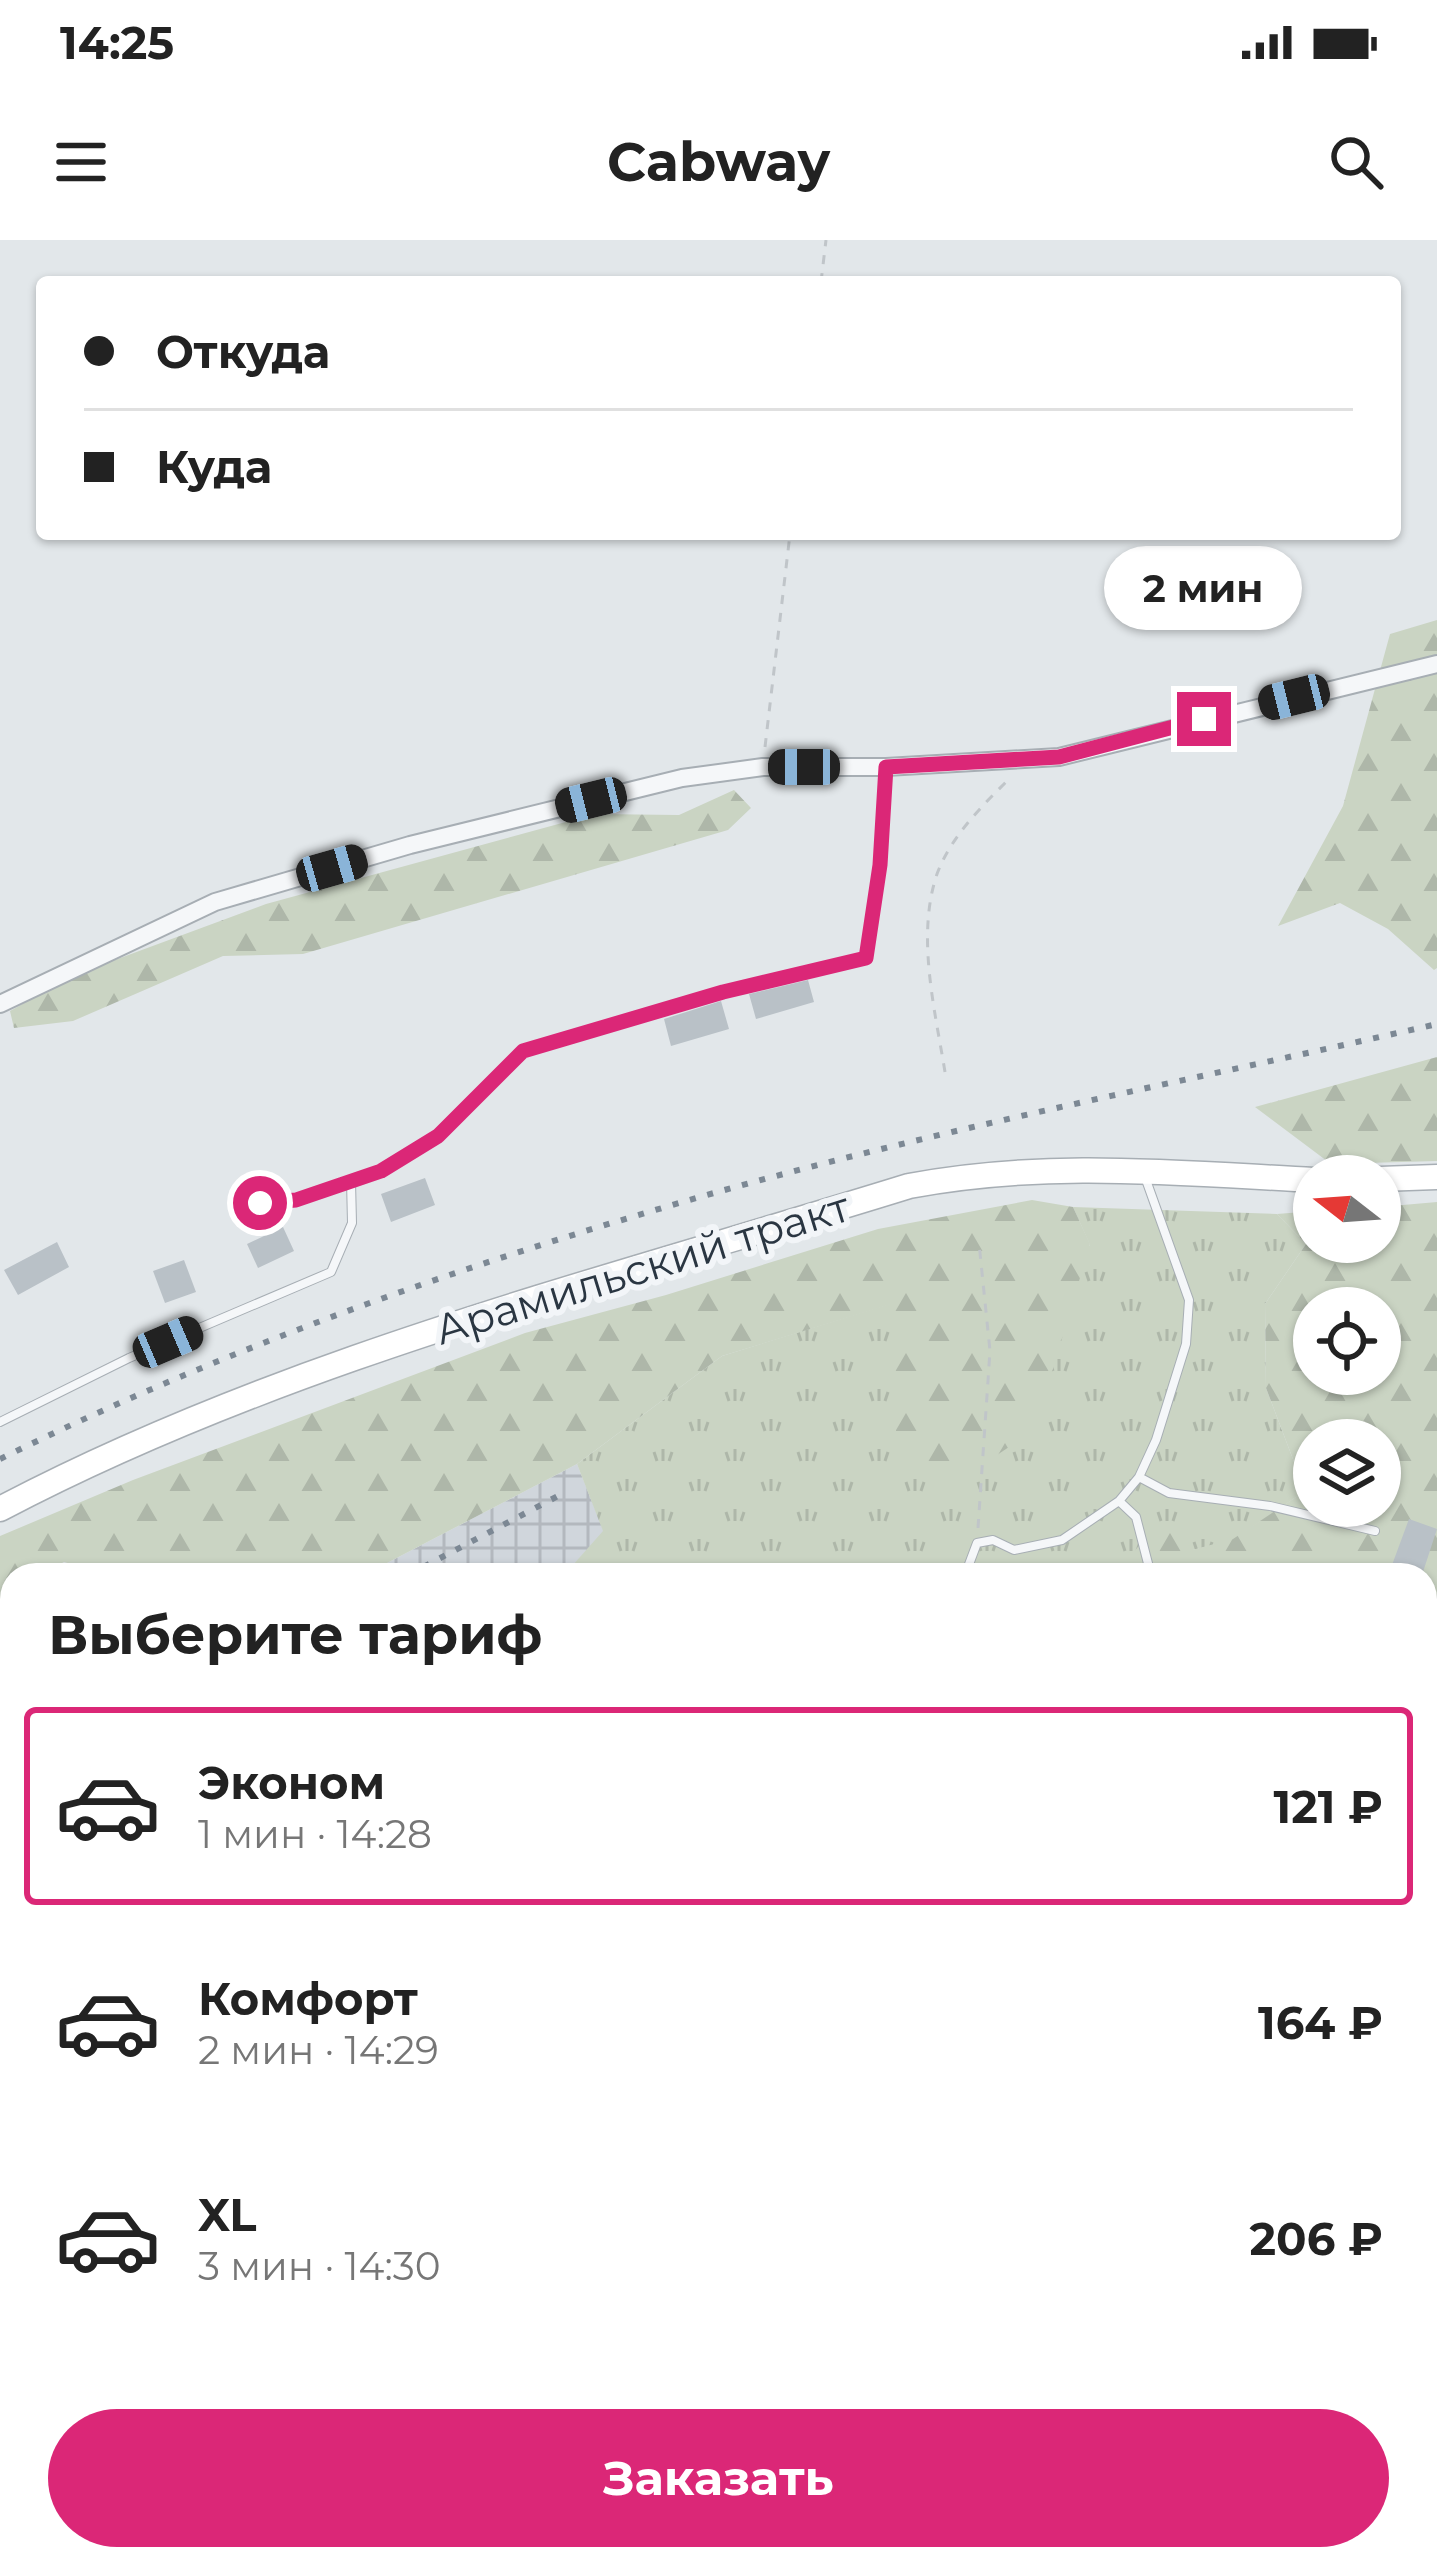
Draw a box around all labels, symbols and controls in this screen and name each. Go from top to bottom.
text: 14:25 [60,15,174,70]
icon: menu [48,129,114,195]
text: Cabway [607,129,830,195]
icon: search [1323,129,1389,195]
text: Откуда [156,324,330,379]
text: Куда [156,439,272,494]
callout: 2 мин [1105,545,1303,629]
text: 2 мин [1143,564,1263,612]
car [1255,671,1333,723]
route end [1177,692,1231,746]
car [768,749,840,785]
car [552,774,630,826]
car [292,841,372,895]
north arrow [1293,1155,1401,1263]
map controls [1293,1155,1401,1527]
route start [233,1176,287,1230]
street label: Арамильский тракт [429,1180,855,1356]
button: locate [1293,1287,1401,1395]
car [128,1311,208,1373]
button: layers [1293,1419,1401,1527]
text: Выберите тариф [48,1602,542,1668]
icon: car [54,1752,162,1860]
text: Эконом [198,1755,385,1810]
text: 121 ₽ [1274,1779,1383,1834]
text: 1 мин · 14:28 [198,1810,432,1858]
icon: car [54,1968,162,2076]
text: Комфорт [198,1971,418,2026]
text: 164 ₽ [1258,1995,1383,2050]
text: 2 мин · 14:29 [198,2026,439,2074]
icon: car [54,2184,162,2292]
text: XL [198,2187,256,2242]
text: 206 ₽ [1250,2211,1383,2266]
text: 3 мин · 14:30 [198,2242,441,2290]
button: Заказать [48,2409,1389,2547]

